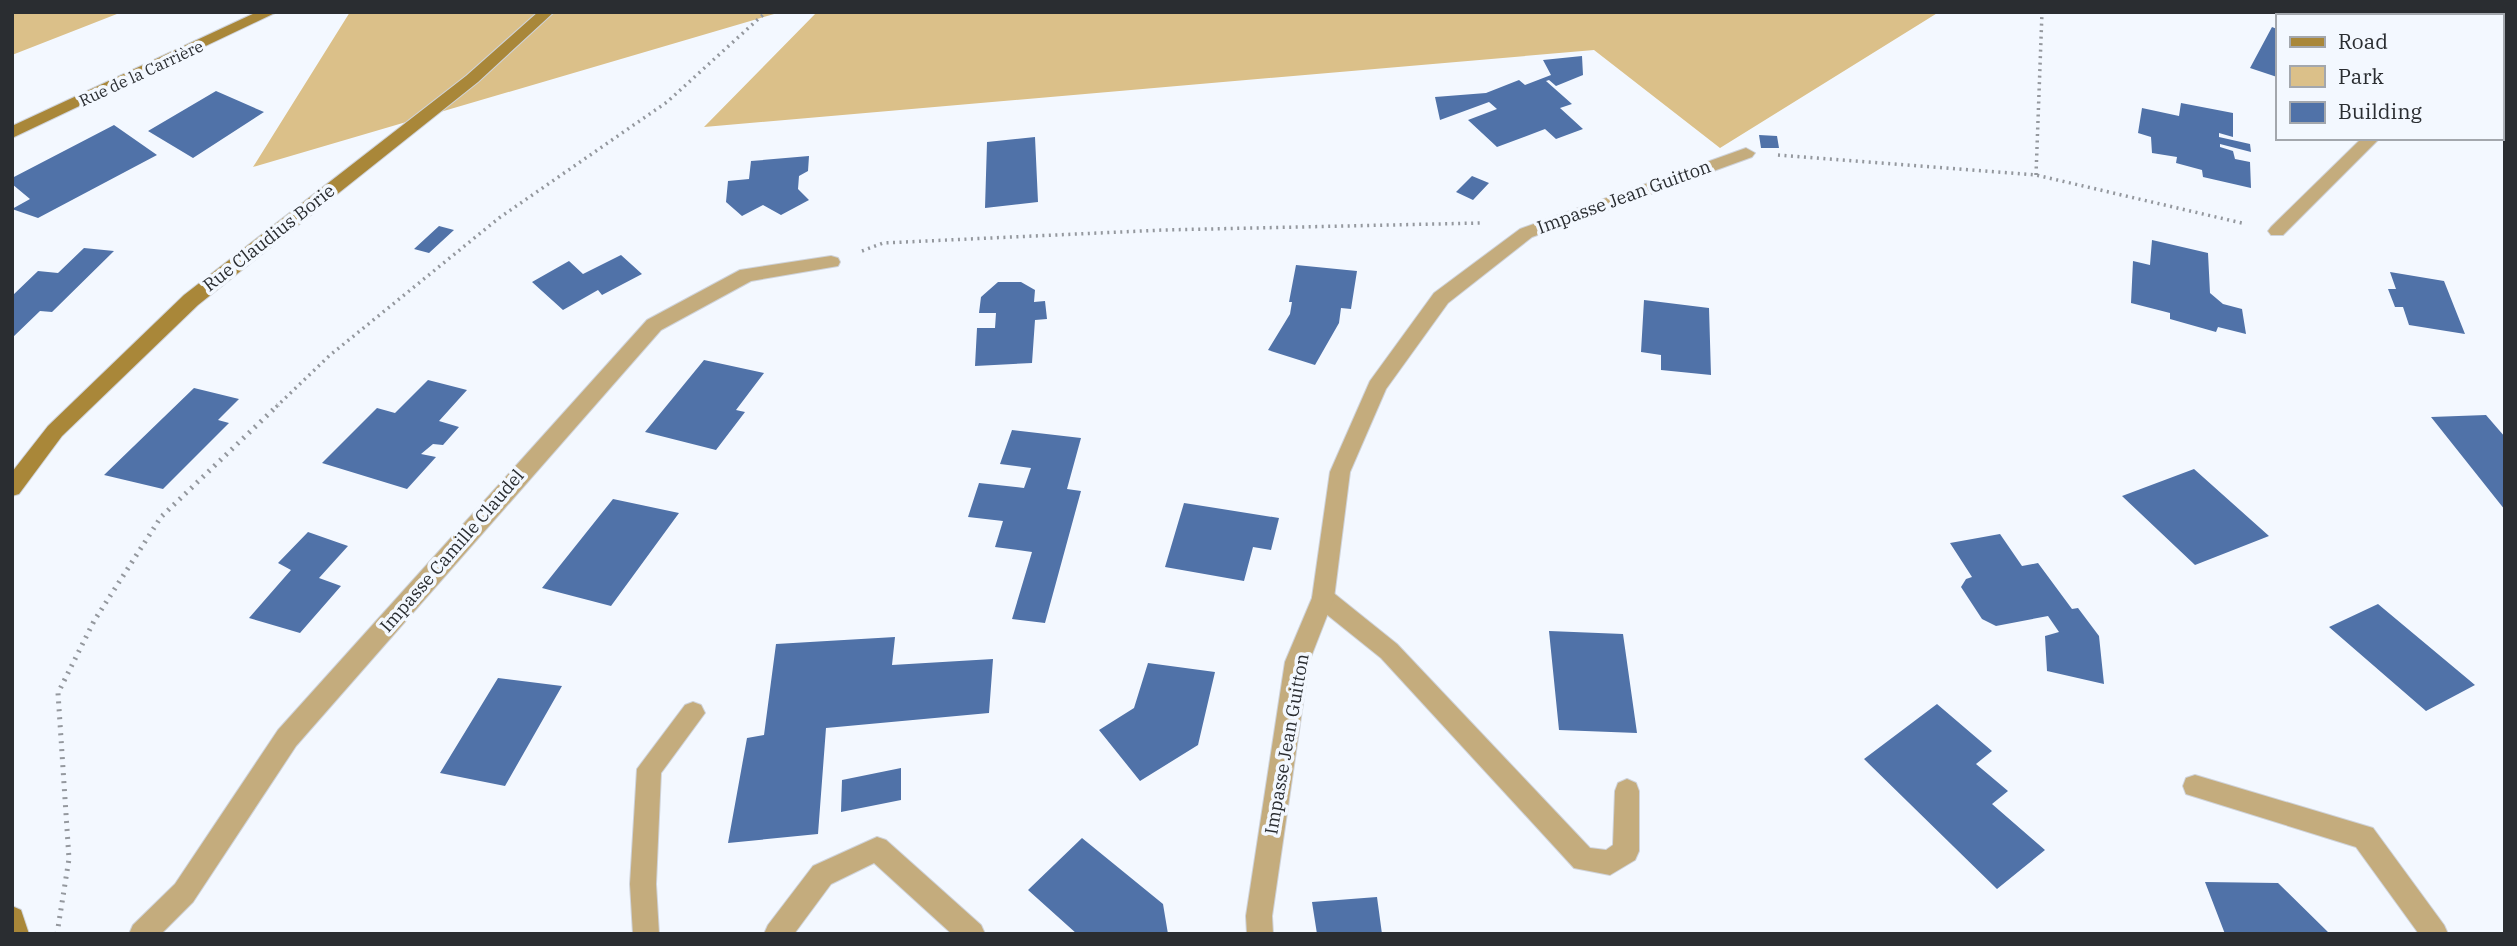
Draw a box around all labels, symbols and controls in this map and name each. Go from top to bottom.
legend [2276,14,2503,140]
text: Road [2338,27,2388,55]
street label: Rue de la Carrière [76,36,206,110]
text: Park [2338,62,2385,90]
text: Building [2338,97,2423,125]
street label: Impasse Jean Guitton [1534,154,1714,239]
street label: Rue Claudius Borie [198,179,339,296]
street label: Impasse Camille Claudel [375,464,529,637]
street label: Impasse Jean Guitton [1259,652,1314,836]

